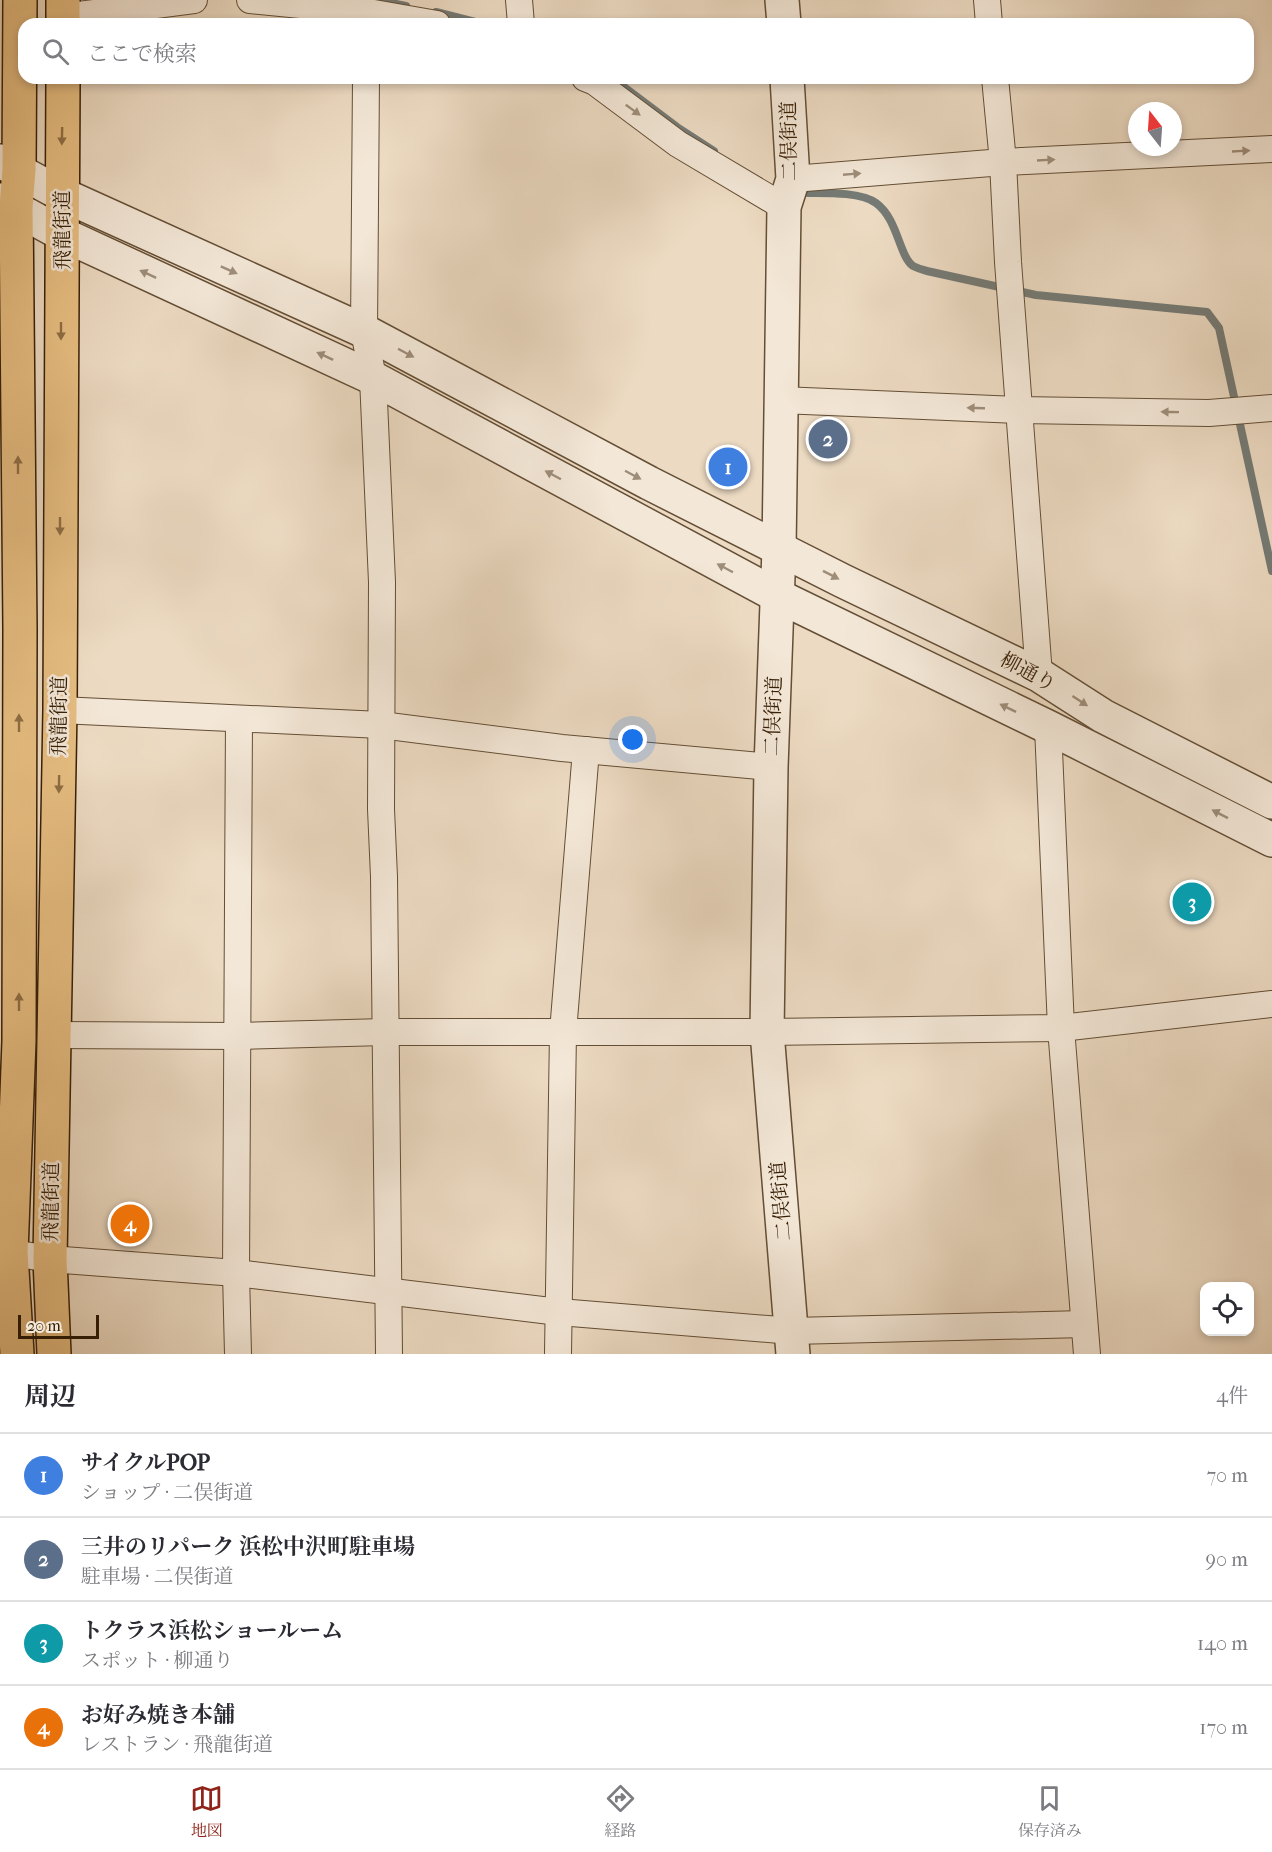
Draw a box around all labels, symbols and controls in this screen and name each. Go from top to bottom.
search box [18,18,1254,84]
icon: search [39,35,72,68]
text: ここで検索 [87,41,197,67]
street label: 二俣街道 [777,101,801,181]
north arrow [1128,102,1182,156]
one-way arrow [626,104,641,116]
one-way arrow [57,127,67,146]
one-way arrow [1231,146,1250,155]
one-way arrow [1037,156,1056,165]
one-way arrow [842,169,861,179]
street label: 飛龍街道 [51,190,74,270]
one-way arrow [221,265,239,275]
one-way arrow [139,269,156,278]
one-way arrow [56,322,66,341]
one-way arrow [397,349,414,358]
one-way arrow [316,351,333,360]
one-way arrow [966,403,985,413]
one-way arrow [1161,407,1180,417]
pin: 2 [808,416,848,462]
pin: 1 [708,444,748,490]
one-way arrow [13,455,23,474]
one-way arrow [544,470,561,480]
one-way arrow [625,470,642,480]
one-way arrow [55,517,65,536]
one-way arrow [716,563,733,573]
one-way arrow [822,570,840,580]
street label: 柳通り [996,648,1060,696]
street label: 飛龍街道 [47,676,71,756]
street label: 二俣街道 [760,676,786,756]
one-way arrow [1071,695,1087,707]
one-way arrow [999,703,1016,712]
one-way arrow [14,713,24,732]
your location [618,725,647,754]
one-way arrow [54,775,64,794]
one-way arrow [1211,809,1228,819]
pin: 3 [1172,880,1212,924]
one-way arrow [14,992,24,1011]
street label: 二俣街道 [766,1160,796,1242]
street label: 飛龍街道 [39,1162,63,1242]
pin: 4 [110,1202,150,1246]
map controls [1200,1282,1254,1336]
button: locate [1200,1282,1254,1336]
scale bar [18,1312,99,1340]
text: 20 m [27,1316,61,1335]
text: 周辺 [24,1381,76,1412]
text: 4件 [1216,1384,1248,1407]
text: サイクルPOP [81,1450,210,1476]
text: 1 [40,1464,47,1487]
text: 70 m [1206,1464,1248,1487]
text: ショップ · 二俣街道 [81,1481,253,1504]
text: 三井のリパーク 浜松中沢町駐車場 [81,1534,415,1560]
text: 2 [38,1548,49,1571]
text: 90 m [1206,1548,1248,1571]
text: 駐車場 · 二俣街道 [81,1565,234,1588]
text: トクラス浜松ショールーム [81,1618,343,1644]
text: 3 [39,1632,48,1655]
text: 140 m [1197,1632,1248,1655]
text: スポット · 柳通り [81,1649,234,1672]
text: お好み焼き本舗 [81,1702,235,1728]
text: 4 [38,1716,49,1739]
text: 170 m [1199,1716,1248,1739]
text: レストラン · 飛龍街道 [81,1733,273,1756]
tab: 地図 [190,1782,223,1841]
tab: 経路 [604,1782,637,1841]
tab: 保存済み [1018,1782,1082,1841]

